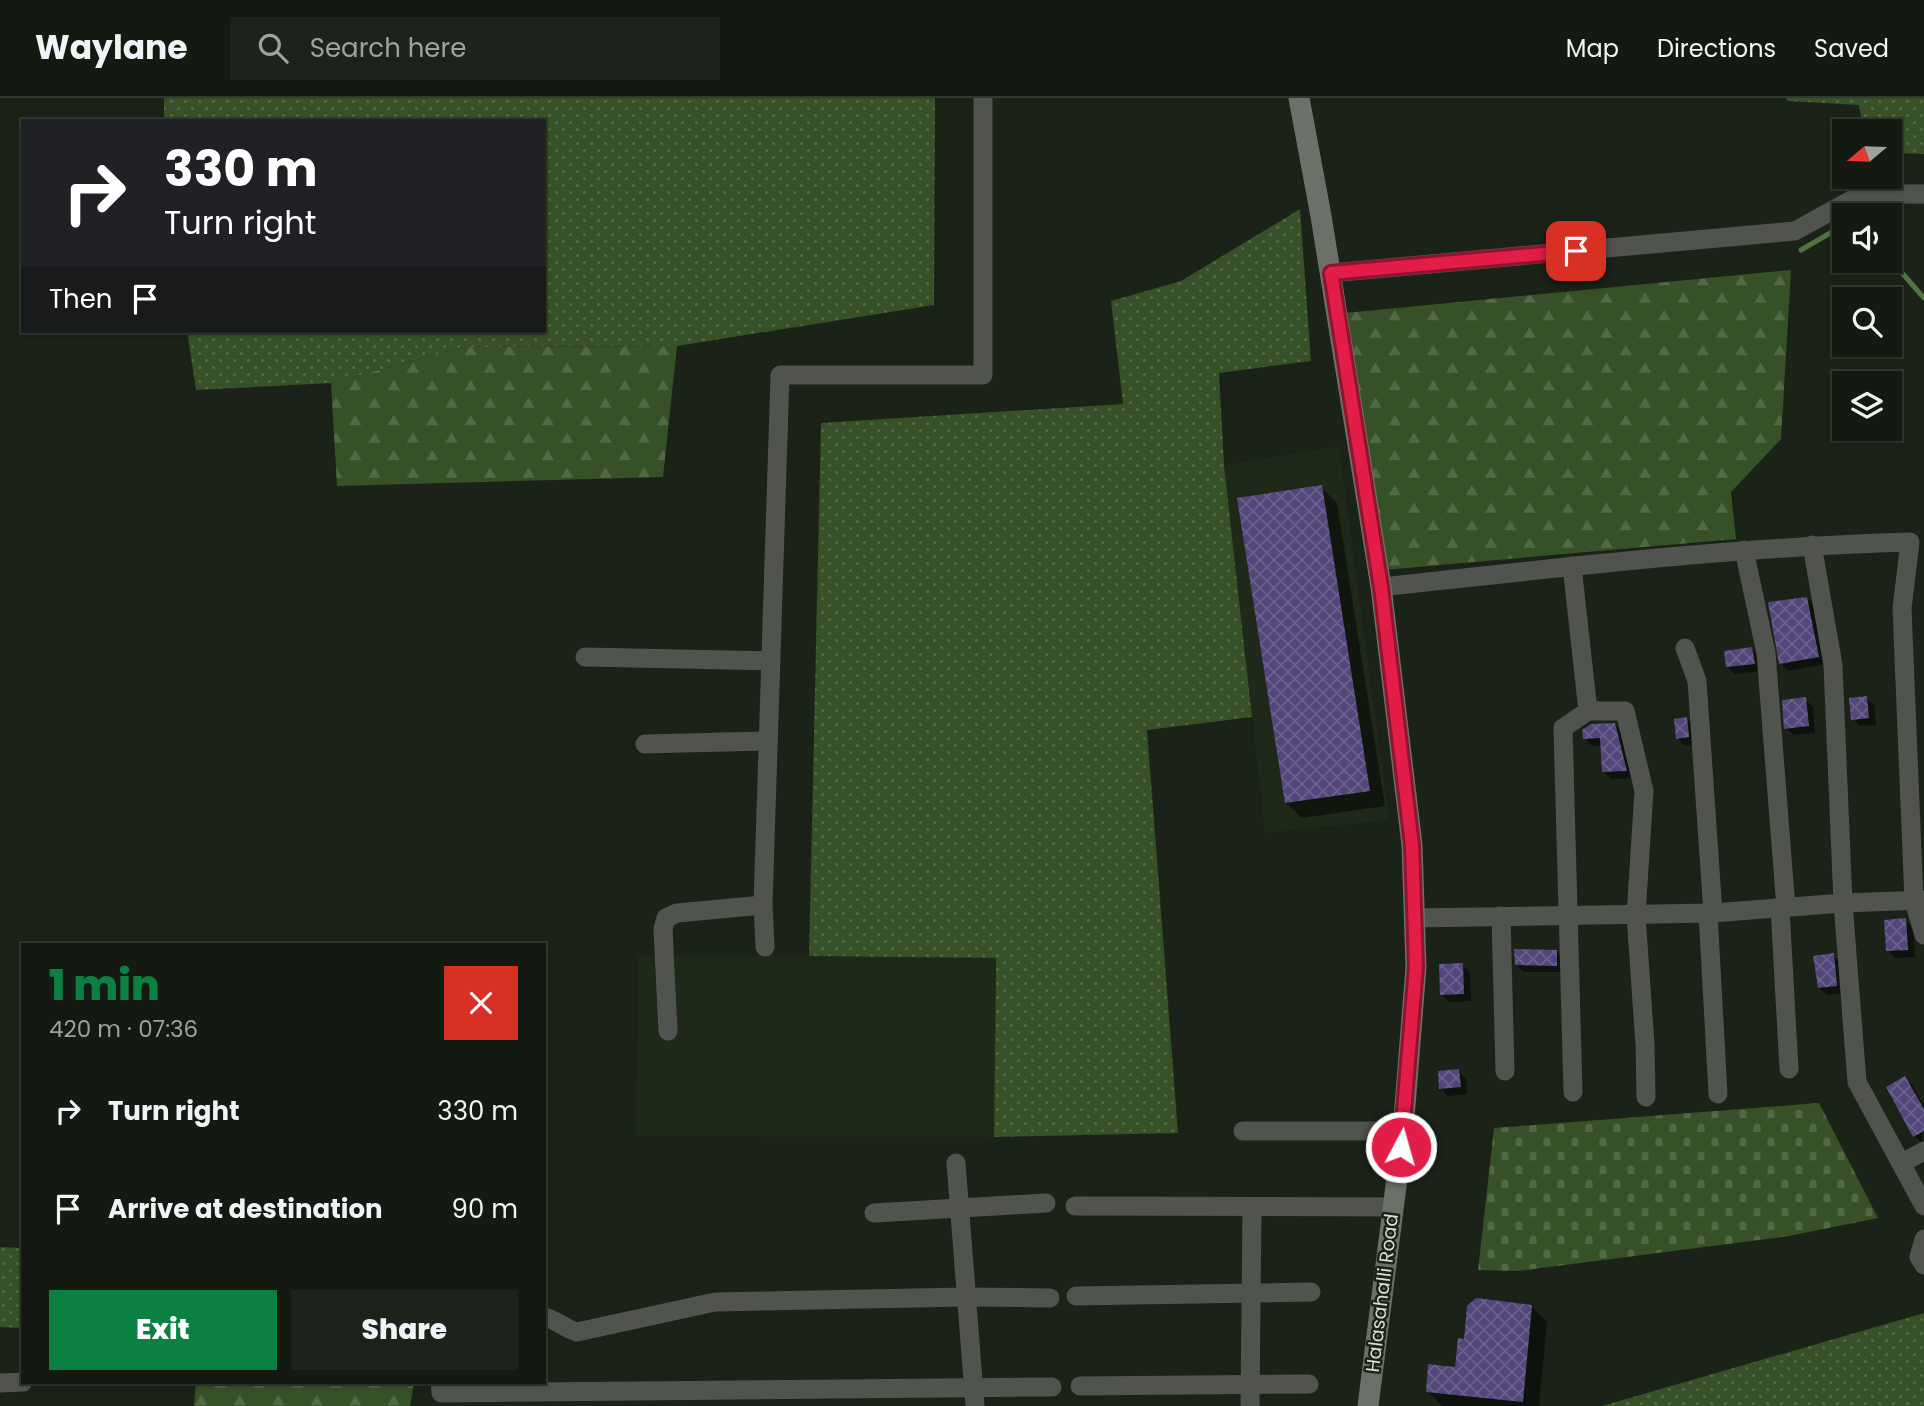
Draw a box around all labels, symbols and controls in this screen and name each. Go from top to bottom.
search box [230,17,720,80]
text: Waylane [35,24,188,71]
icon: search [254,29,292,67]
text: Search here [310,30,466,66]
text: Map [1566,32,1619,65]
text: Directions [1657,32,1776,65]
text: Saved [1814,32,1889,65]
north arrow [1832,119,1902,189]
map controls [1832,119,1902,441]
text: 330 m [164,135,318,203]
icon: right [49,147,140,238]
text: Turn right [164,200,316,245]
button: sound [1832,203,1902,273]
pin [1546,221,1606,281]
icon: arrive [1557,232,1595,270]
icon: arrive [126,280,164,318]
text: Then [49,281,112,317]
button: search [1832,287,1902,357]
button: layers [1832,371,1902,441]
text: 1 min [49,956,160,1015]
button: close [444,966,518,1040]
text: 420 m · 07:36 [49,1013,198,1045]
icon: right [49,1092,87,1130]
text: Turn right [108,1093,240,1129]
text: 330 m [437,1093,518,1129]
position arrow [1364,1110,1438,1184]
icon: arrive [49,1190,87,1228]
text: Arrive at destination [108,1191,383,1227]
text: 90 m [452,1191,518,1227]
street label: Halasahalli Road [1359,1212,1405,1374]
button: Exit [49,1290,277,1370]
button: Share [291,1290,518,1370]

